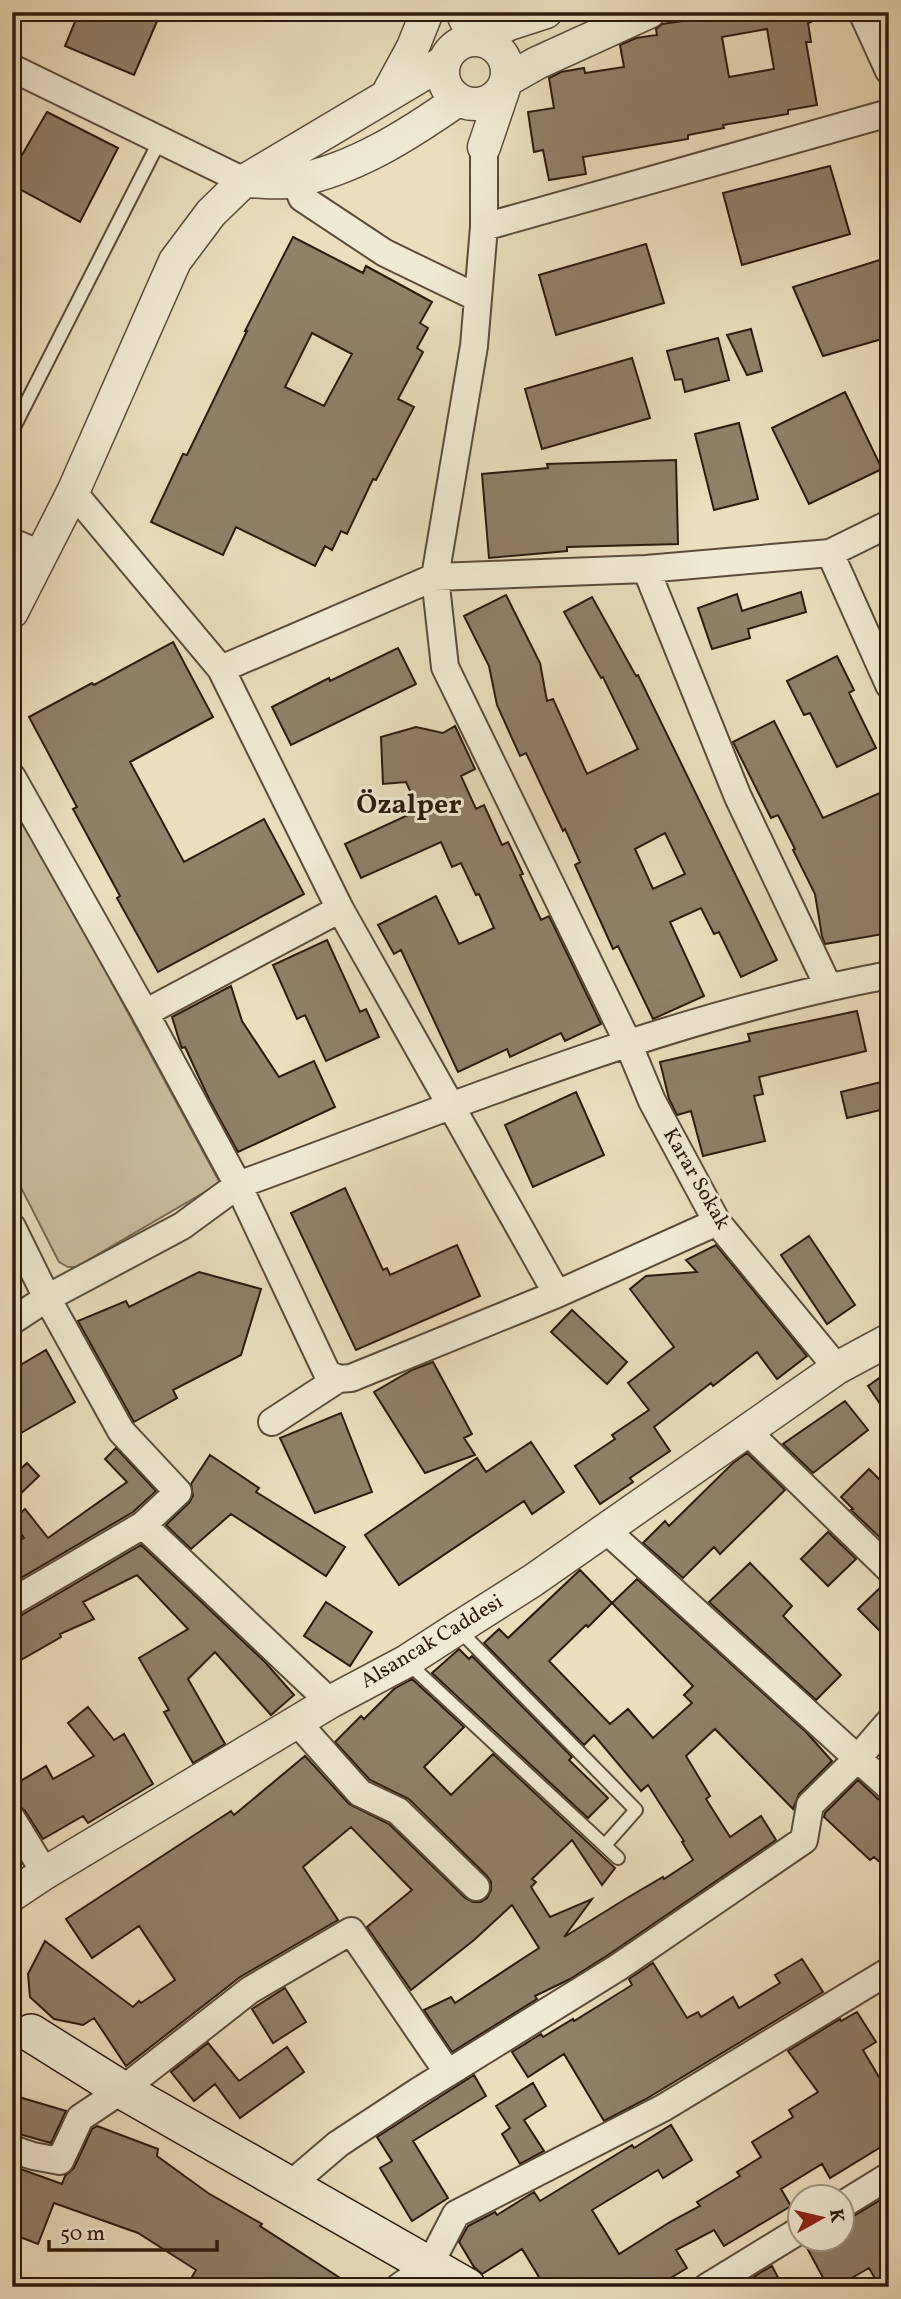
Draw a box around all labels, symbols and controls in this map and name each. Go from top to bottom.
district label: Özalper [356,786,462,825]
street label: Karar Sokak [655,1123,737,1236]
street label: Alsancak Caddesi [355,1588,509,1696]
north arrow [786,2184,856,2254]
text: K [822,2207,850,2225]
scale bar [49,2208,217,2252]
text: 50 m [60,2220,105,2249]

